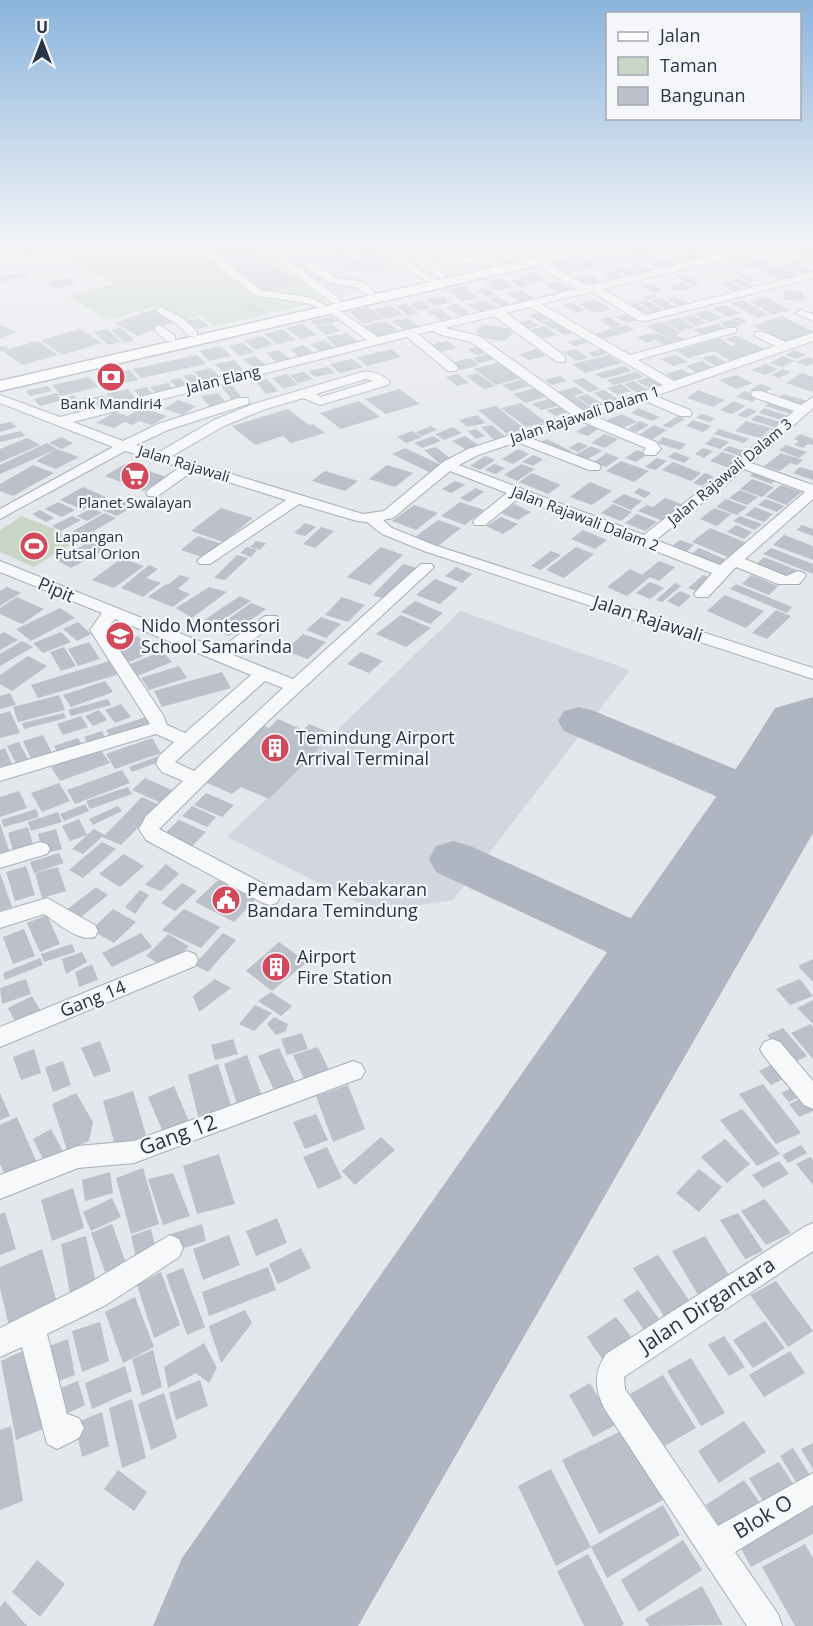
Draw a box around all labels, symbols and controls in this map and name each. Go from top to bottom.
north arrow [12,12,72,72]
legend [606,12,801,120]
text: U [36,16,48,38]
text: Jalan [658,23,700,47]
text: Taman [660,53,718,77]
text: Bangunan [660,83,746,107]
street label: Jalan Elang [182,360,262,398]
bank icon: Bank Mandiri4 [95,361,127,393]
street label: Jalan Rajawali Dalam 1 [505,380,662,448]
place label: Bank Mandiri4 [60,393,162,413]
street label: Jalan Rajawali Dalam 3 [661,413,796,530]
street label: Jalan Rajawali [134,439,233,486]
supermarket icon: Planet Swalayan [119,460,151,492]
street label: Jalan Rajawali Dalam 2 [507,480,662,555]
place label: Planet Swalayan [78,492,192,512]
place label: Lapangan Futsal Orion [55,526,140,563]
sports icon: Lapangan Futsal Orion [18,530,50,562]
street label: Pipit [35,571,78,607]
street label: Jalan Rajawali [589,588,706,647]
place label: Nido Montessori School Samarinda [141,613,292,658]
school or university icon: Nido Montessori School Samarinda [104,620,136,652]
place label: Temindung Airport Arrival Terminal [296,725,455,770]
building icon: Temindung Airport Arrival Terminal [259,732,291,764]
place label: Pemadam Kebakaran Bandara Temindung [247,877,427,922]
public building icon: Pemadam Kebakaran Bandara Temindung [210,884,242,916]
place label: Airport Fire Station [297,944,392,989]
building icon: Airport Fire Station [260,951,292,983]
street label: Gang 14 [56,974,129,1022]
street label: Gang 12 [135,1107,220,1161]
street label: Jalan Dirgantara [631,1250,780,1360]
street label: Blok O [728,1488,797,1545]

